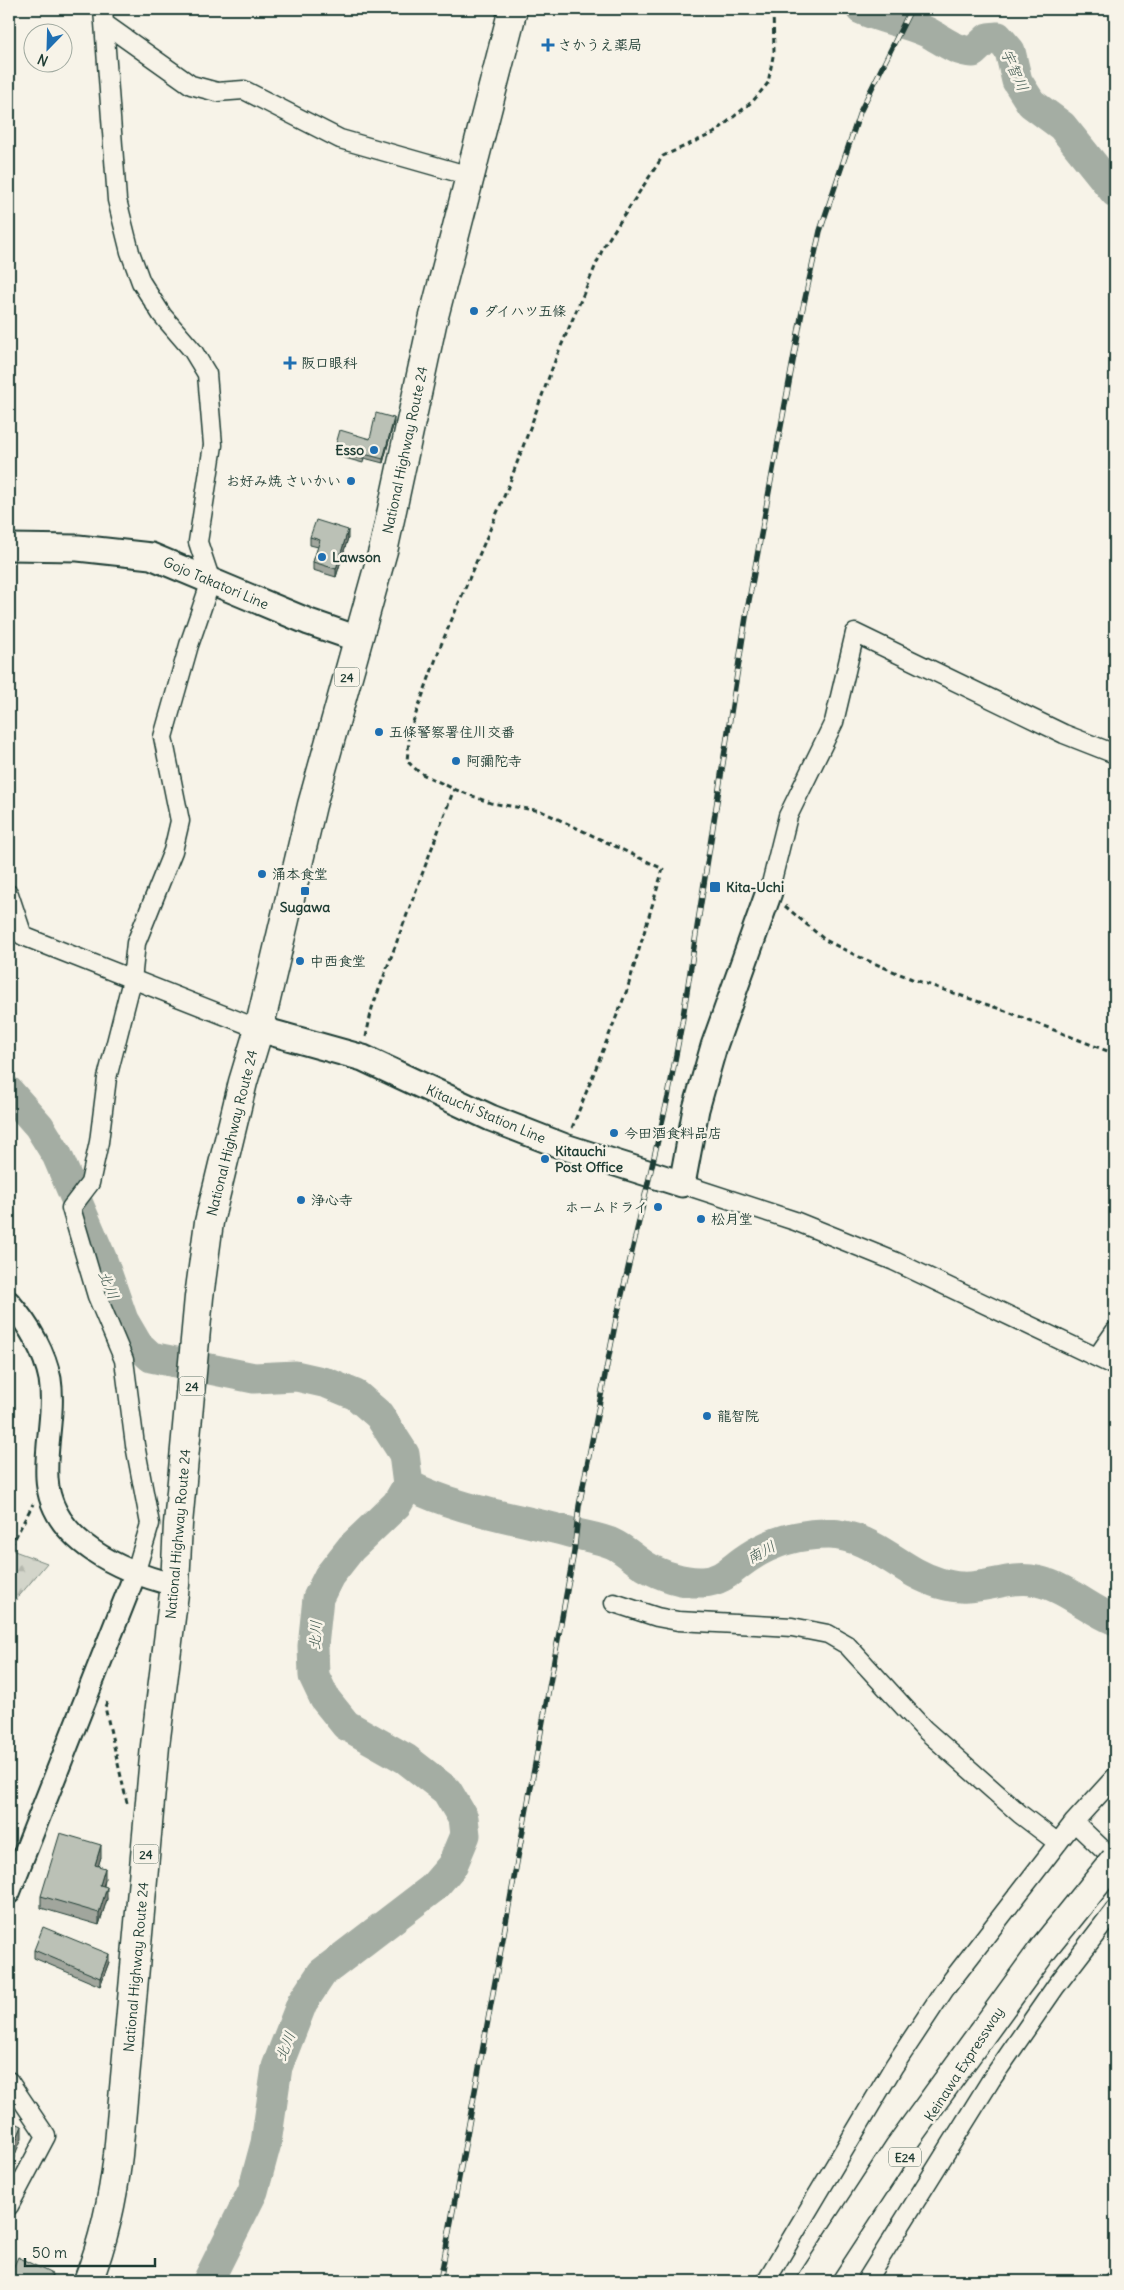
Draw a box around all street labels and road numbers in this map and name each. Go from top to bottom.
street label: National Highway Route 24 [378,365,432,535]
street label: Gojo Takatori Line [161,553,271,613]
road number: 24 [334,668,360,686]
street label: National Highway Route 24 [203,1048,261,1218]
street label: Kitauchi Station Line [424,1081,548,1147]
road number: 24 [180,1376,204,1395]
street label: National Highway Route 24 [162,1448,194,1620]
road number: 24 [134,1845,158,1864]
street label: National Highway Route 24 [120,1881,152,2053]
street label: Keinawa Expressway [920,2003,1008,2125]
road number: E24 [889,2148,921,2166]

